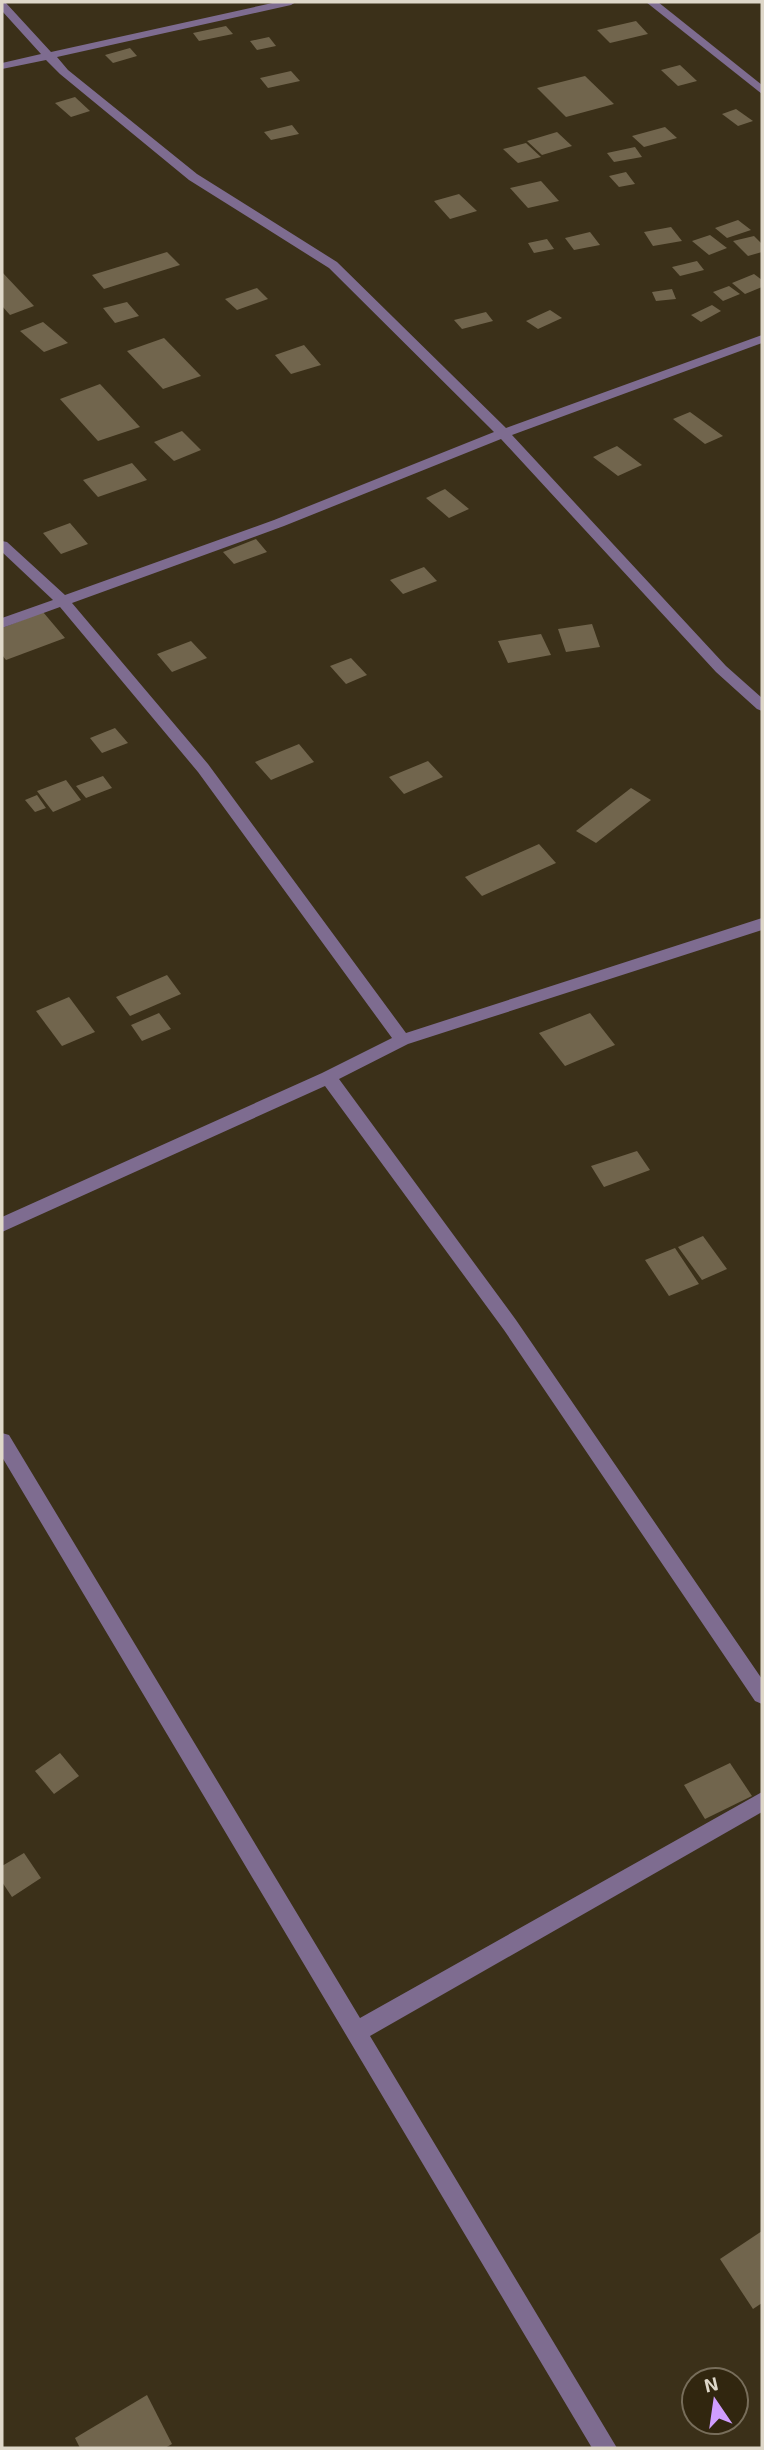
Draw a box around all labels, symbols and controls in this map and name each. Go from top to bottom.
north arrow [680,2366,750,2436]
text: N [702,2371,720,2397]

